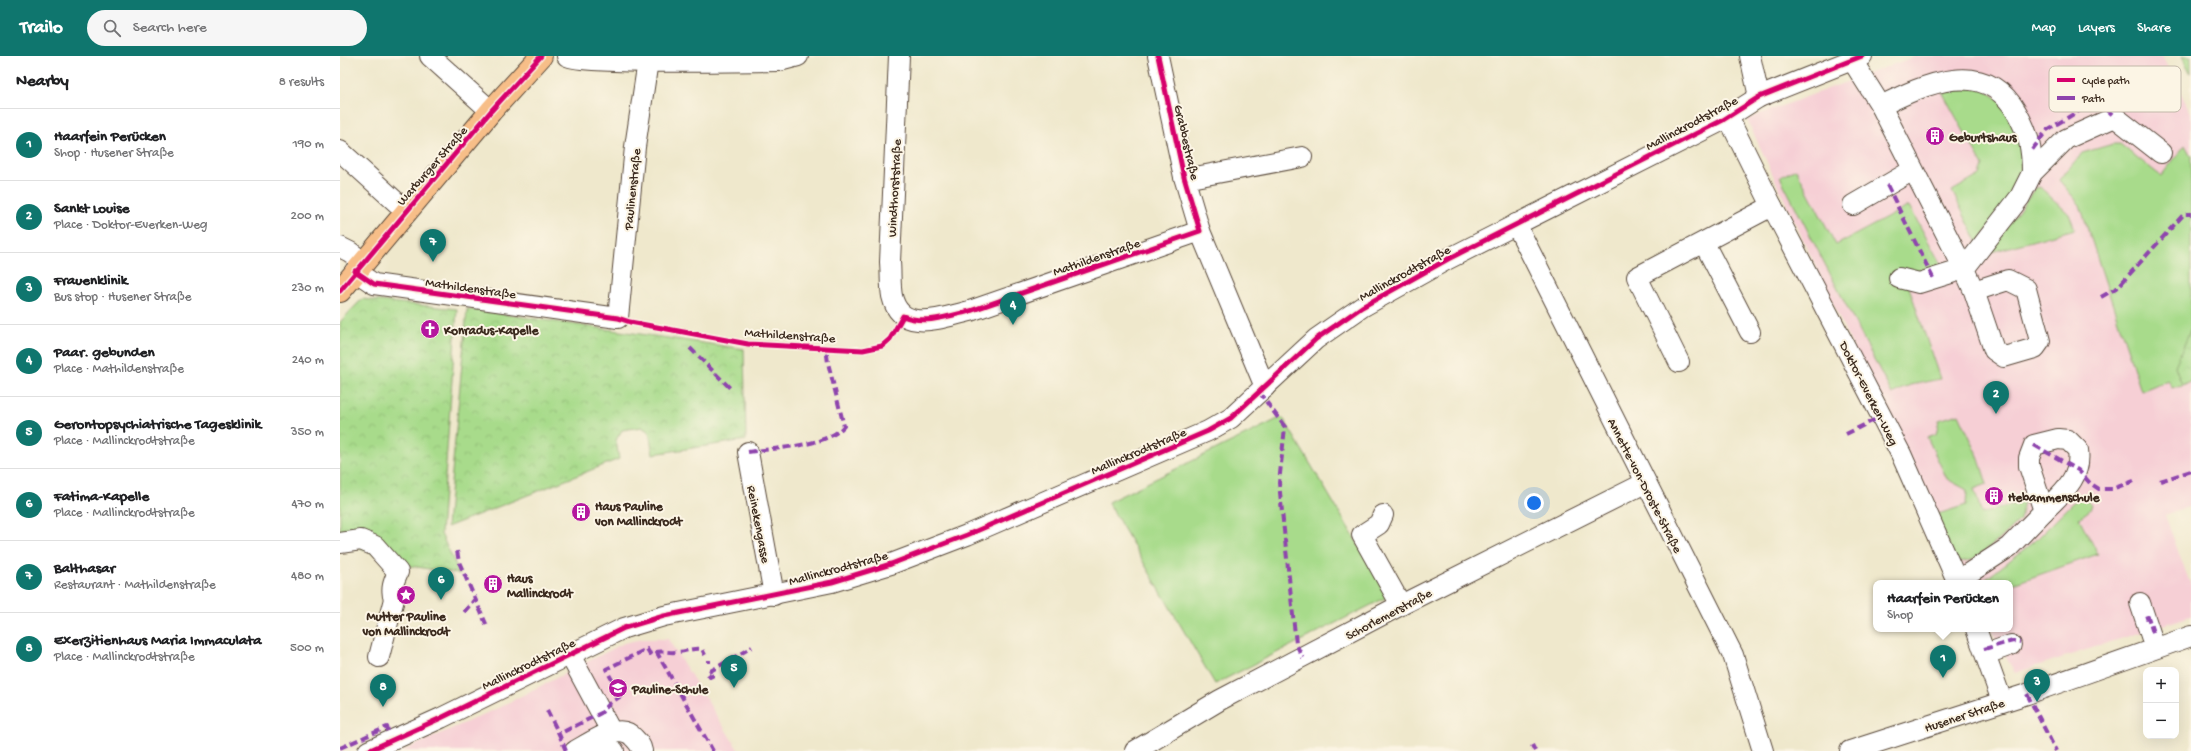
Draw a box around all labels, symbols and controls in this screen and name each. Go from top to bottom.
search box [87,10,367,46]
text: Trailo [20,17,63,40]
icon: search [101,17,123,39]
text: Search here [133,19,207,37]
text: Map [2032,20,2056,37]
text: Layers [2078,20,2115,37]
text: Share [2137,20,2171,37]
legend [2049,66,2181,112]
text: Nearby [16,72,69,92]
text: 8 results [279,75,324,90]
text: Cycle path [2082,76,2130,88]
street label: Mallinckrodtstraße [1644,94,1741,155]
text: Path [2081,94,2105,106]
street label: Grabbestraße [1170,103,1202,182]
street label: Warburger Straße [394,124,472,209]
building icon: Geburtshaus [1924,125,1946,147]
text: Haarfein Perücken [54,128,166,146]
place label: Geburtshaus [1949,131,2018,146]
text: 1 [26,137,32,152]
text: 190 m [293,137,324,152]
street label: Windthorststraße [885,139,906,237]
text: Shop · Husener Straße [54,146,174,161]
street label: Paulinenstraße [622,148,645,232]
text: Sankt Louise [54,200,130,218]
text: 2 [26,209,32,224]
text: 200 m [291,209,324,224]
text: Place · Doktor-Everken-Weg [54,218,207,233]
pin: 7 [420,229,446,262]
street label: Mathildenstraße [1051,236,1143,280]
street label: Mallinckrodtstraße [1357,243,1454,305]
text: Frauenklinik [54,272,128,290]
street label: Mathildenstraße [424,276,517,303]
text: 3 [26,281,32,296]
text: 230 m [291,281,324,296]
text: Bus stop · Husener Straße [54,290,191,305]
pin: 4 [1000,292,1026,325]
church icon: Konradus-Kapelle [419,318,441,340]
place label: Konradus-Kapelle [443,324,540,340]
street label: Mathildenstraße [744,326,836,347]
street label: Doktor-Everken-Weg [1835,339,1901,449]
text: Paar. gebunden [54,344,155,362]
text: 4 [26,353,32,368]
text: 240 m [292,353,324,368]
text: Place · Mathildenstraße [54,362,184,377]
pin: 2 [1983,381,2009,414]
text: Gerontopsychiatrische Tagesklinik [54,416,261,434]
street label: Annette-von-Droste-Straße [1603,416,1684,556]
text: 5 [26,425,32,440]
text: 350 m [291,425,324,440]
street label: Mallinckrodtstraße [1089,425,1189,479]
text: Place · Mallinckrodtstraße [54,434,195,449]
street label: Reinekengasse [743,484,772,565]
building icon: Hebammenschule [1983,485,2005,507]
text: Fatima-Kapelle [54,488,149,506]
place label: Hebammenschule [2008,491,2101,506]
your location [1524,493,1544,513]
text: 6 [26,497,32,512]
text: 470 m [291,497,324,512]
place label: Haus Pauline von Mallinckrodt [594,500,684,530]
building icon: Haus Pauline von Mallinckrodt [570,501,592,523]
text: Place · Mallinckrodtstraße [54,506,195,521]
street label: Mallinckrodtstraße [787,549,890,590]
text: Balthasar [54,560,115,578]
pin: 6 [428,567,454,600]
text: 7 [26,569,32,584]
text: 480 m [291,569,324,584]
place label: Haus Mallinckrodt [507,572,574,602]
building icon: Haus Mallinckrodt [482,573,504,595]
text: Restaurant · Mathildenstraße [54,578,216,593]
popup [1873,580,2013,632]
place icon: Mutter Pauline von Mallinckrodt [395,584,417,606]
street label: Schorlemerstraße [1344,586,1435,644]
text: Haarfein Perücken [1887,590,1999,608]
text: Shop [1887,608,1913,623]
place label: Mutter Pauline von Mallinckrodt [361,610,451,640]
text: Exerzitienhaus Maria Immaculata [54,632,262,650]
street label: Mallinckrodtstraße [480,636,578,694]
text: 8 [25,641,33,656]
text: 500 m [290,641,324,656]
pin: 1 [1930,645,1956,678]
text: Place · Mallinckrodtstraße [54,650,195,665]
pin: 5 [721,655,747,688]
map controls [2143,667,2179,739]
button: + [2143,667,2179,703]
pin: 3 [2024,669,2050,702]
pin: 8 [370,674,396,707]
school or university icon: Pauline-Schule [607,677,629,699]
place label: Pauline-Schule [631,683,710,698]
street label: Husener Straße [1923,696,2007,736]
button: − [2143,703,2179,739]

